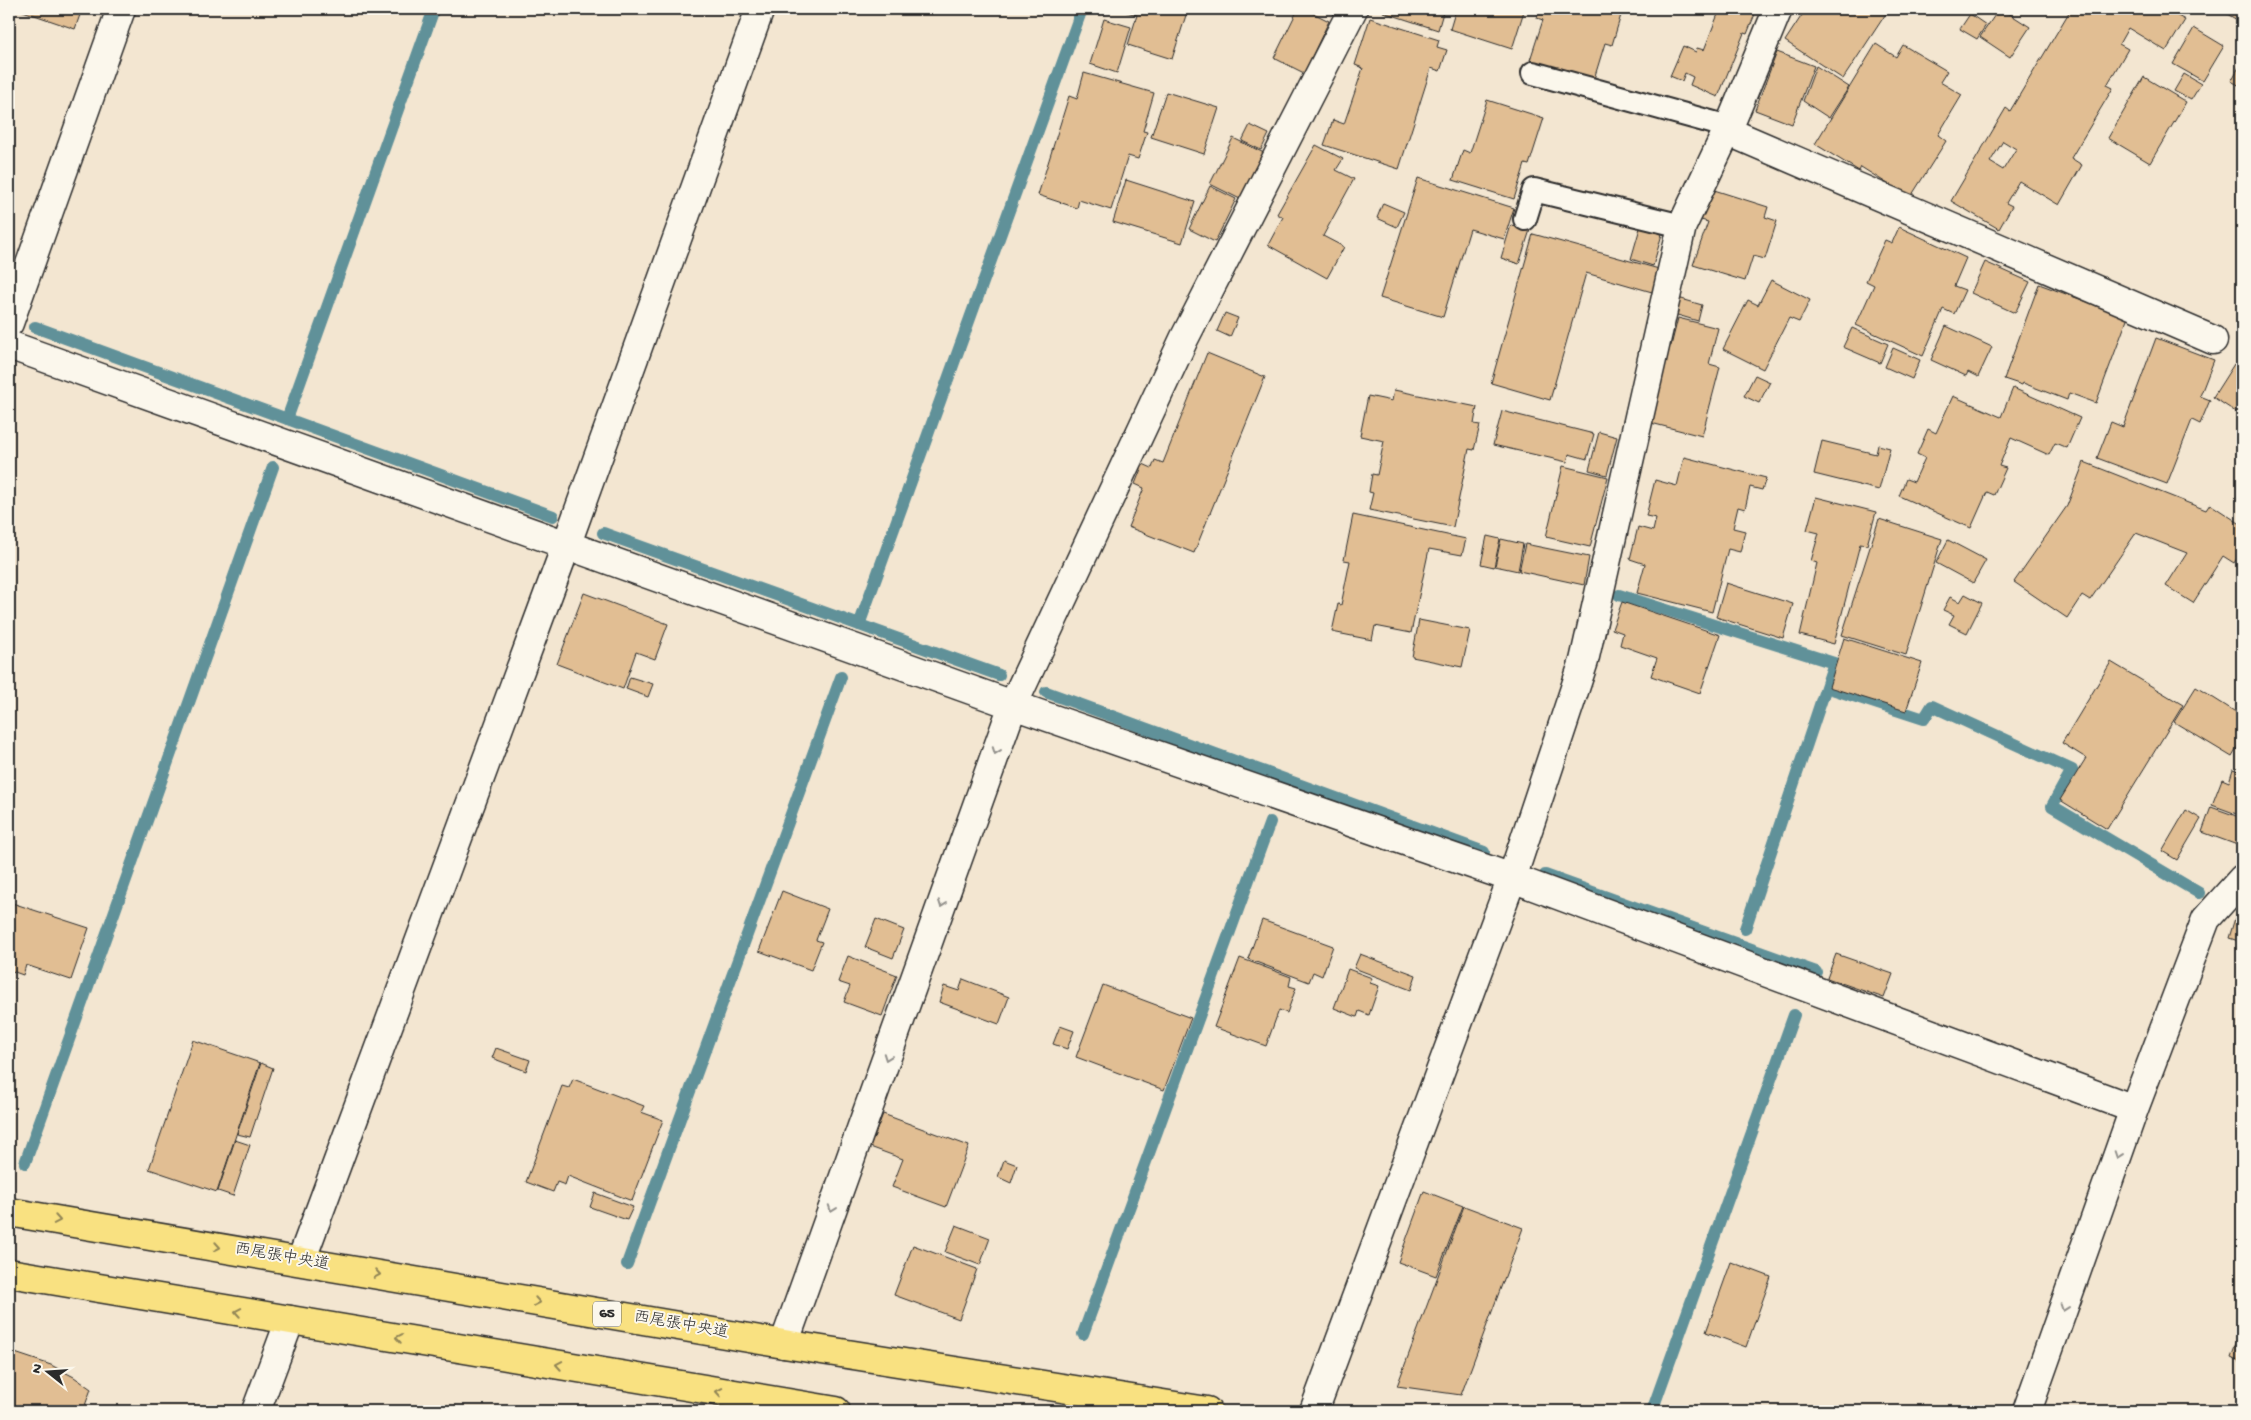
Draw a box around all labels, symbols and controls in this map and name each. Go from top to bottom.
one-way arrow [992,746,1002,754]
one-way arrow [938,899,948,907]
one-way arrow [883,1052,893,1060]
one-way arrow [2114,1150,2124,1158]
one-way arrow [828,1205,838,1213]
one-way arrow [52,1214,61,1224]
street label: 西尾張中央道 [233,1239,331,1276]
one-way arrow [213,1242,221,1252]
one-way arrow [373,1269,382,1279]
one-way arrow [533,1296,542,1306]
road number: 65 [593,1302,621,1326]
one-way arrow [2060,1303,2070,1312]
one-way arrow [234,1307,243,1317]
street label: 西尾張中央道 [632,1307,730,1344]
one-way arrow [394,1334,403,1344]
north arrow [22,1348,72,1398]
one-way arrow [555,1361,563,1371]
text: N [28,1362,47,1376]
one-way arrow [715,1388,724,1398]

